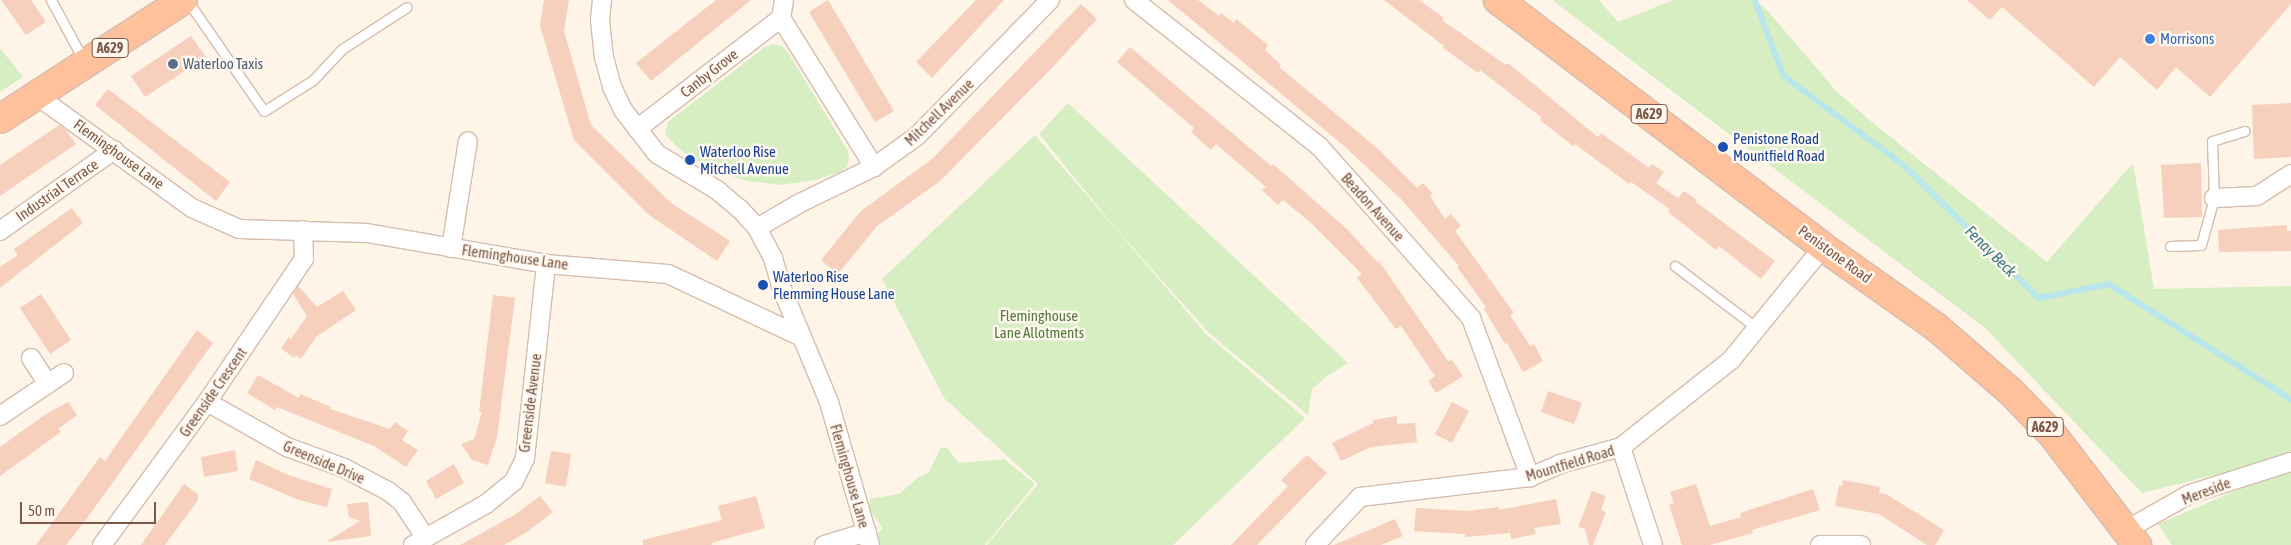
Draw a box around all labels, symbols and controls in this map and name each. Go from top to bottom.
place label: Morrisons [2160,30,2214,48]
marker: Morrisons [2144,33,2156,45]
road number: A629 [91,36,129,59]
street label: Canby Grove [677,45,741,101]
place label: Waterloo Taxis [183,55,263,73]
marker: Waterloo Taxis [167,58,179,70]
street label: Mitchell Avenue [901,75,977,149]
road number: A629 [1630,102,1668,126]
street label: Fleminghouse Lane [70,115,168,193]
place label: Penistone Road Mountfield Road [1733,129,1825,164]
marker: Penistone Road Mountfield Road [1717,141,1729,153]
place label: Waterloo Rise Mitchell Avenue [700,142,789,177]
marker: Waterloo Rise Mitchell Avenue [684,154,696,166]
street label: Industrial Terrace [12,155,102,225]
street label: Beadon Avenue [1338,169,1408,245]
street label: Penistone Road [1795,221,1875,287]
water label: Fenay Beck [1961,221,2021,281]
street label: Fleminghouse Lane [461,241,569,273]
place label: Waterloo Rise Flemming House Lane [773,267,895,302]
marker: Waterloo Rise Flemming House Lane [757,279,769,291]
park label: Fleminghouse Lane Allotments [994,306,1084,341]
street label: Greenside Crescent [175,344,251,440]
street label: Greenside Avenue [515,353,545,453]
road number: A629 [2026,416,2064,438]
street label: Fleminghouse Lane [827,422,873,530]
street label: Greenside Drive [280,437,368,487]
street label: Mountfield Road [1523,441,1617,485]
street label: Mereside [2179,474,2233,508]
scale bar [22,492,159,524]
text: 50 m [28,502,55,519]

